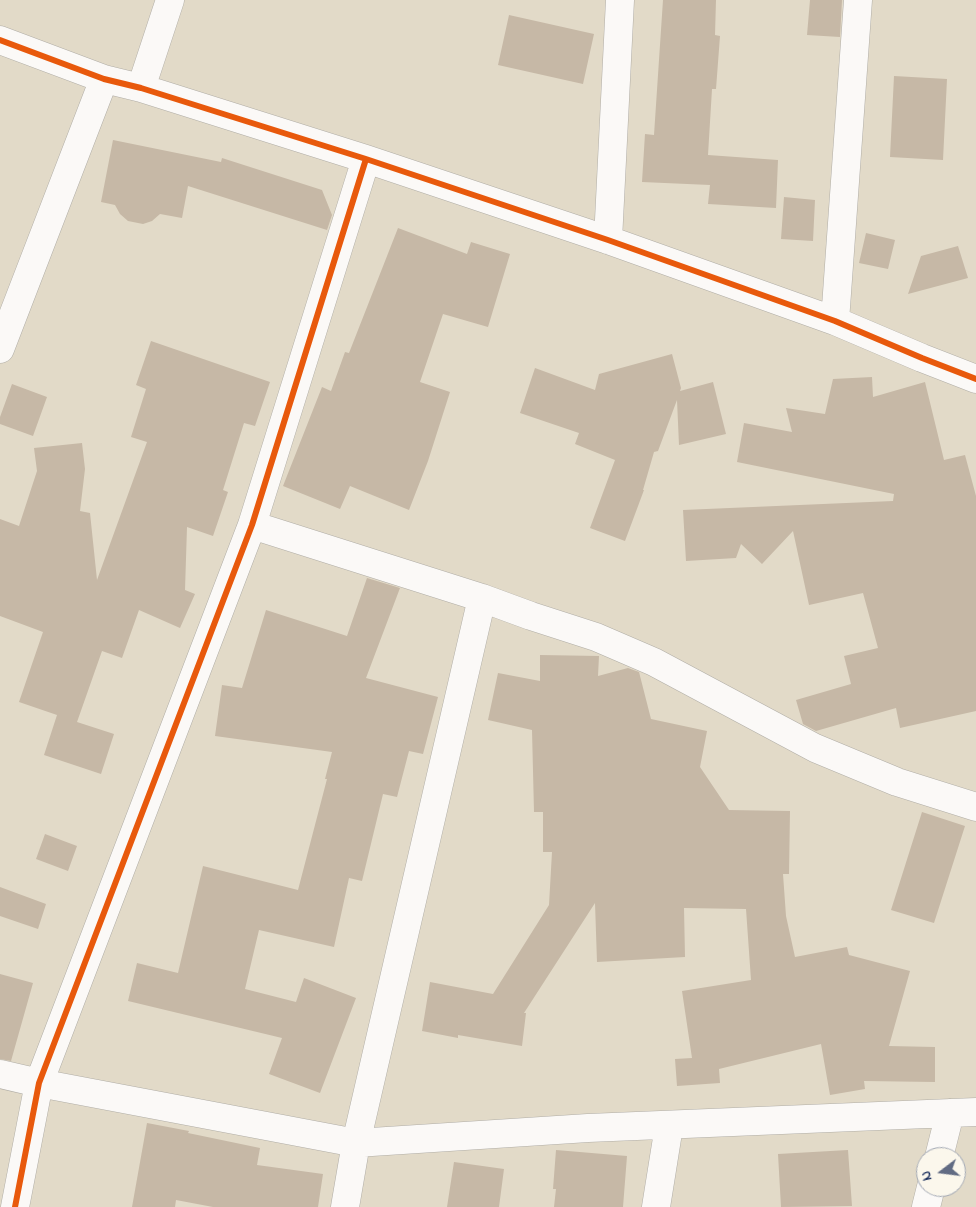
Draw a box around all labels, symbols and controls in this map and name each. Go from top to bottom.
north arrow [916,1147,966,1197]
text: N [916,1168,938,1183]

